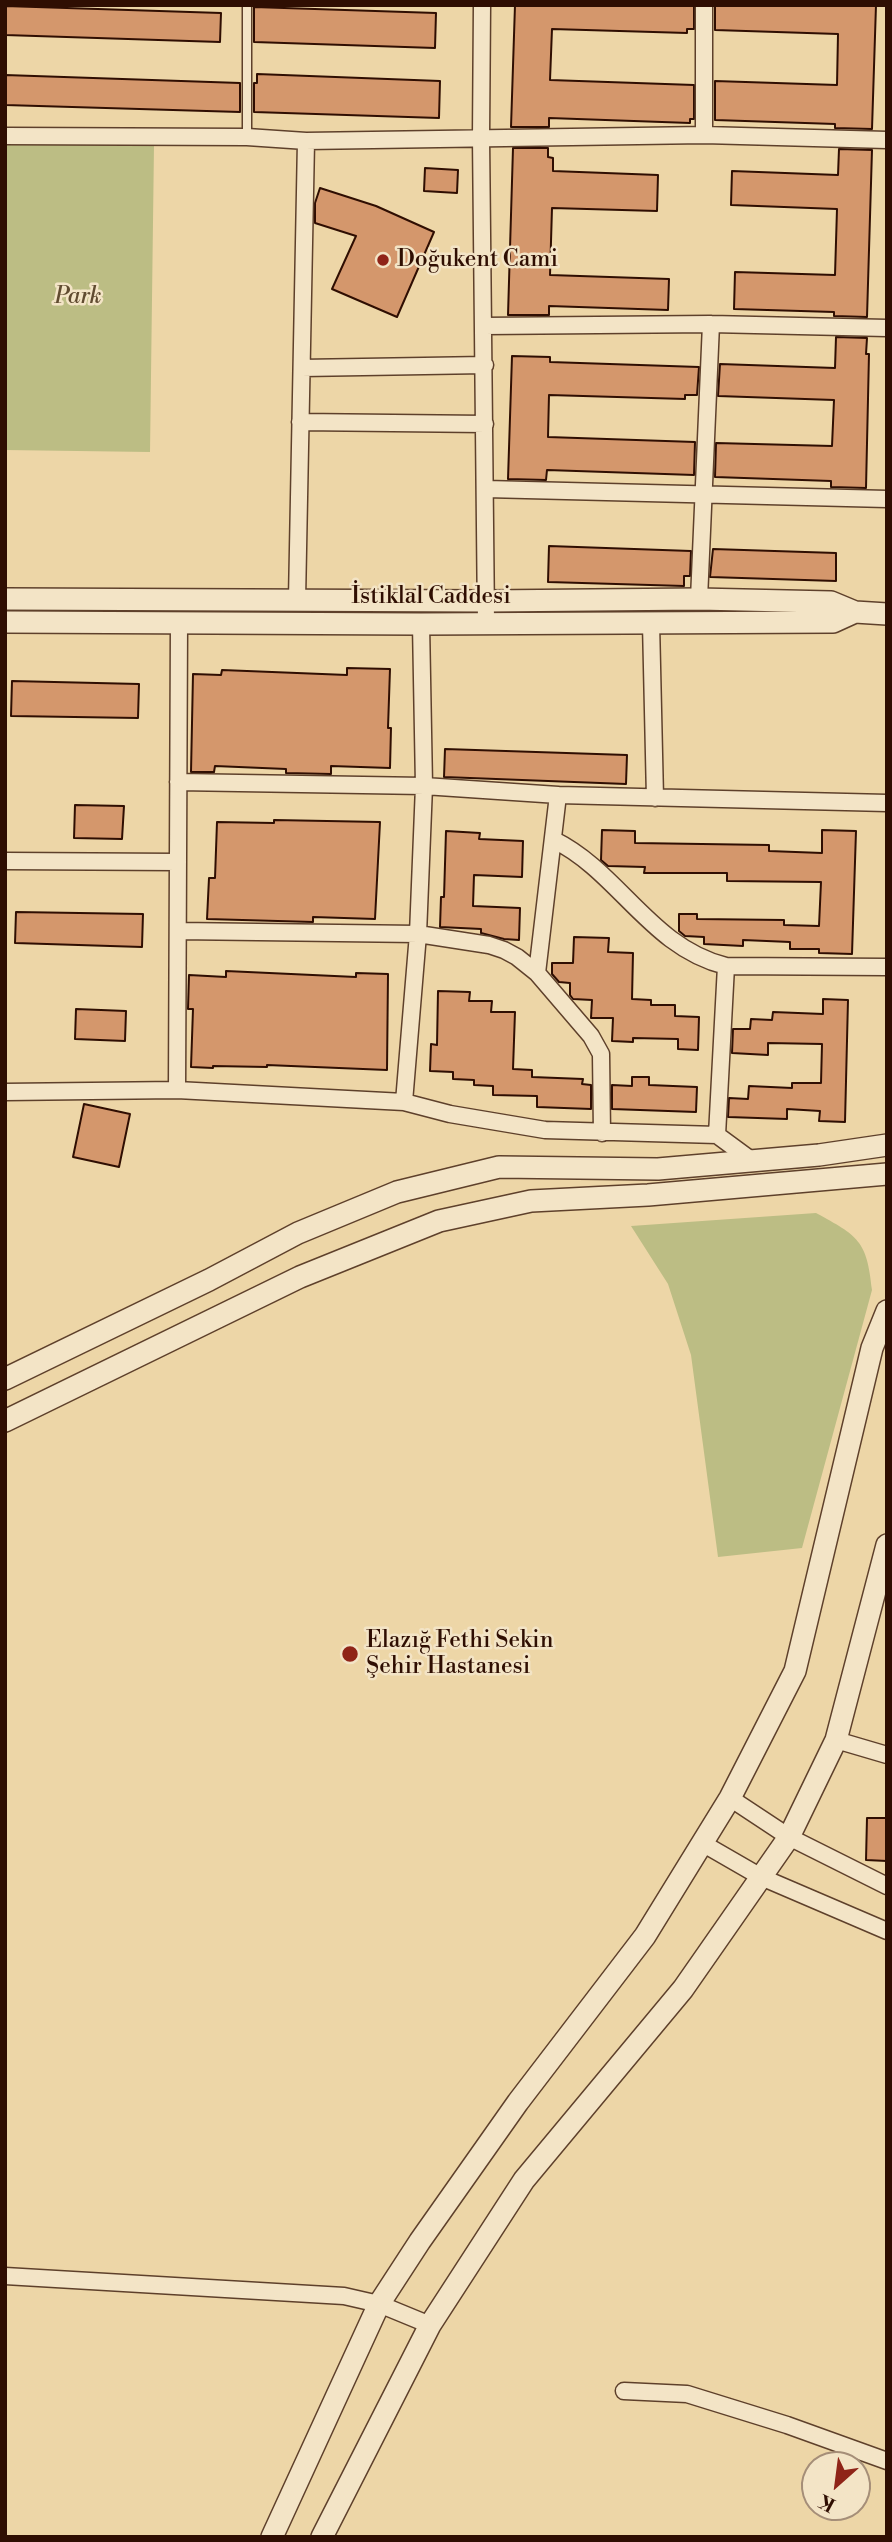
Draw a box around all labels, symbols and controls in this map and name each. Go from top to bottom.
place label: Doğukent Cami [397,246,558,274]
marker: Doğukent Cami [375,252,391,268]
park label: Park [54,283,102,311]
street label: İstiklal Caddesi [351,583,511,611]
place label: Elazığ Fethi Sekin Şehir Hastanesi [366,1627,553,1681]
marker: Elazığ Fethi Sekin Şehir Hastanesi [340,1644,360,1664]
north arrow [801,2451,871,2521]
text: K [815,2489,840,2517]

